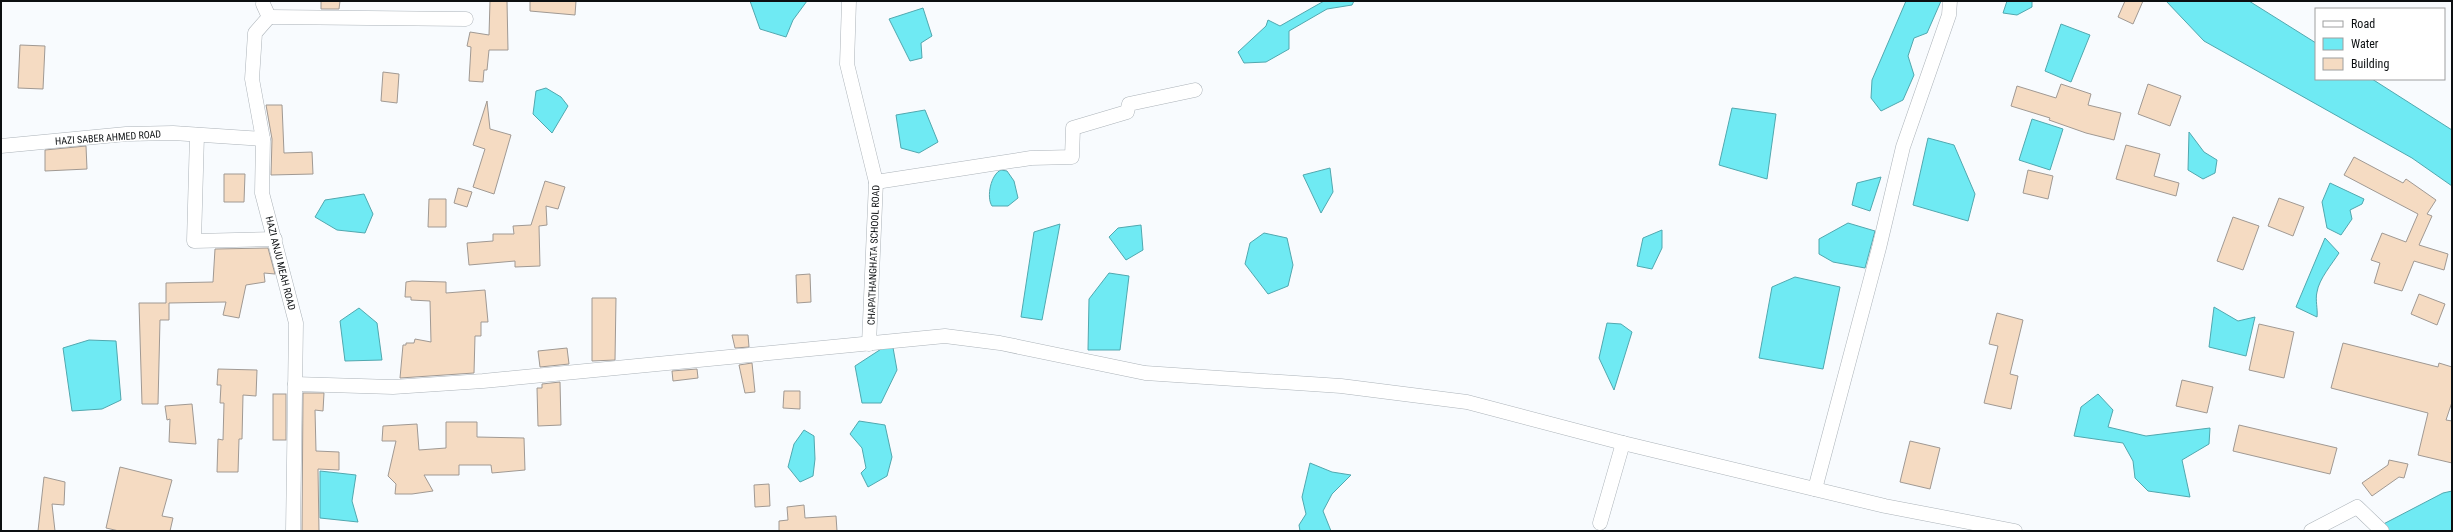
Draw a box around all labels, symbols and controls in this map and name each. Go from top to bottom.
legend [2315,8,2445,80]
text: Road [2351,17,2375,31]
text: Water [2351,37,2379,51]
text: Building [2351,57,2389,71]
street label: HAZI SABER AHMED ROAD [55,128,162,147]
street label: CHAPATHANGHATA SCHOOL ROAD [866,184,881,325]
street label: HAZI ANJU MEAH ROAD [264,215,298,311]

